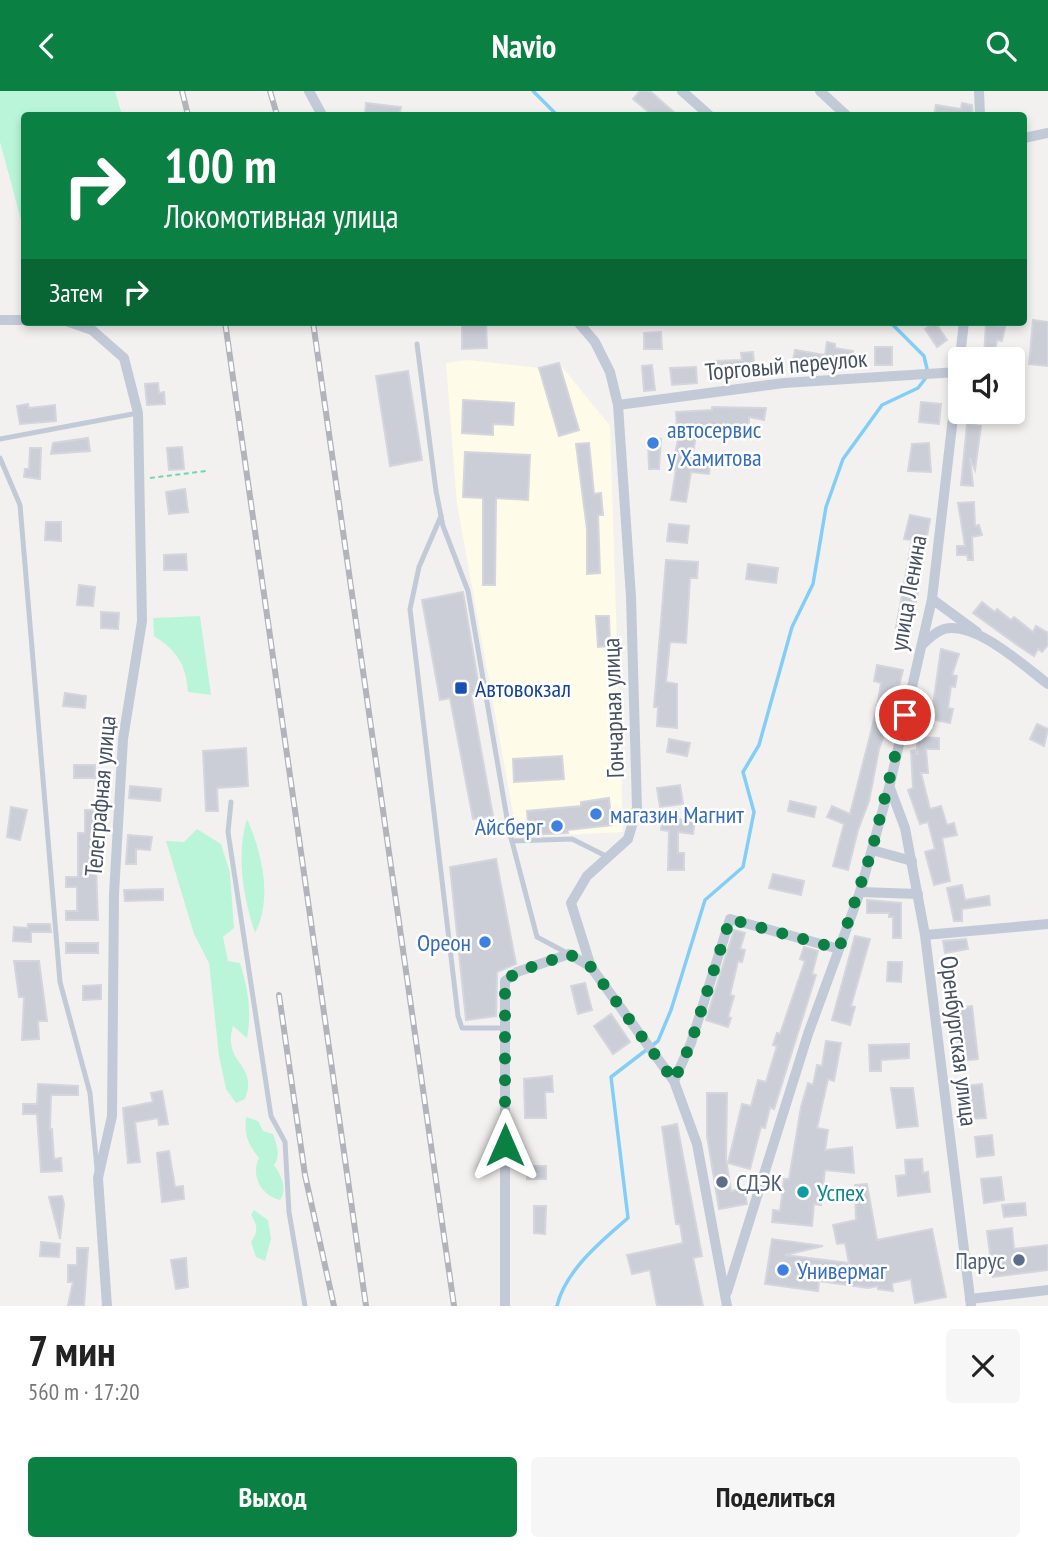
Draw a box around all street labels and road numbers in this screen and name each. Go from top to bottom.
street label: Торговый переулок [704,342,869,388]
street label: улица Ленина [883,533,933,653]
street label: Гончарная улица [595,637,631,779]
street label: Телеграфная улица [78,714,122,878]
street label: Оренбургская улица [933,954,985,1128]

